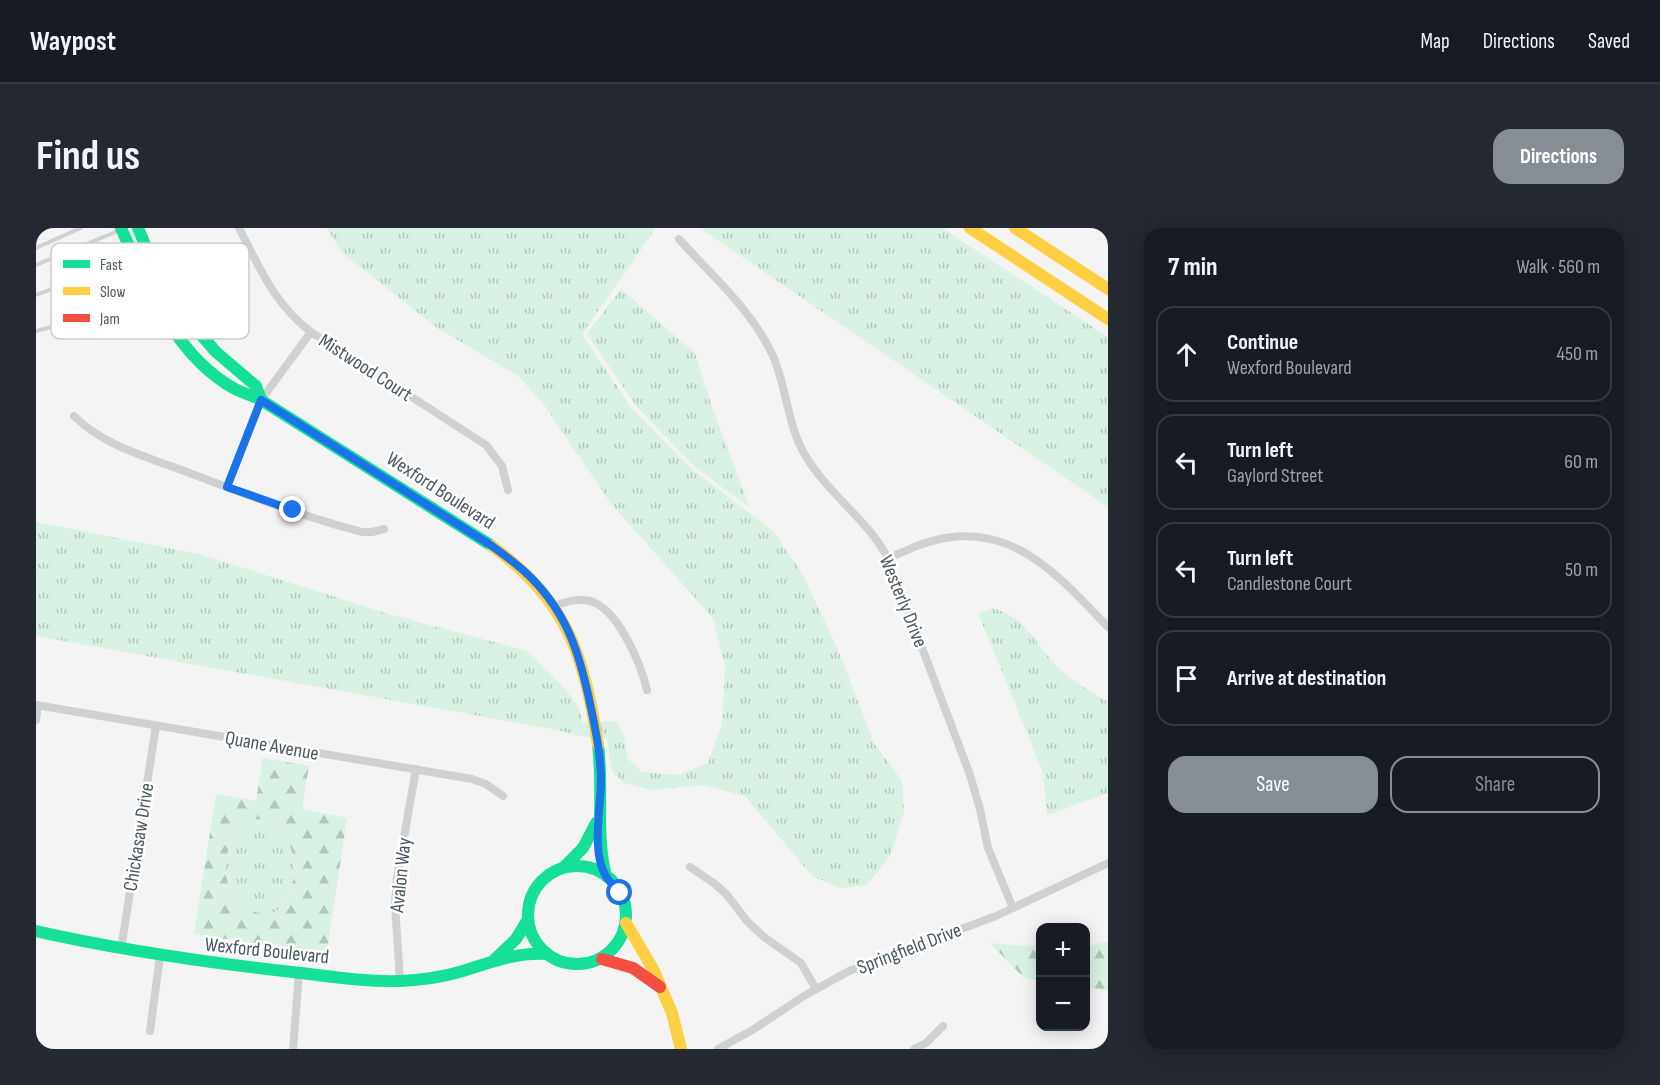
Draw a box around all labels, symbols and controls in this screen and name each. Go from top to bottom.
text: Waypost [30,25,116,58]
text: Map [1420,29,1450,54]
text: Directions [1483,29,1555,54]
text: Saved [1588,29,1630,54]
button: Directions [1493,129,1624,184]
text: Find us [36,131,140,182]
legend [51,243,249,339]
text: 7 min [1168,252,1217,283]
text: Walk · 560 m [1516,255,1600,279]
text: Fast [100,256,123,275]
text: Slow [100,283,125,302]
text: Jam [99,310,120,329]
street label: Mistwood Court [314,329,417,407]
text: Continue [1227,329,1298,356]
icon: ahead [1170,338,1203,371]
text: 450 m [1557,342,1598,366]
text: Wexford Boulevard [1227,356,1352,380]
text: Turn left [1227,437,1293,464]
icon: left [1170,446,1203,479]
street label: Wexford Boulevard [382,447,499,535]
text: 60 m [1564,450,1598,474]
text: Gaylord Street [1227,464,1323,488]
route end [279,496,305,522]
text: Turn left [1227,545,1293,572]
street label: Westerly Drive [874,552,932,651]
icon: left [1170,554,1203,587]
text: 50 m [1565,558,1598,582]
text: Candlestone Court [1227,572,1352,596]
icon: arrive [1170,662,1203,695]
text: Arrive at destination [1227,665,1386,692]
street label: Quane Avenue [223,726,320,766]
button: Save [1168,756,1378,813]
button: Share [1390,756,1600,813]
street label: Chickasaw Drive [119,781,159,893]
street label: Avalon Way [385,836,417,915]
route start [606,879,632,905]
street label: Springfield Drive [854,918,965,980]
map controls [1036,923,1090,1031]
button: + [1036,923,1090,977]
street label: Wexford Boulevard [204,933,330,969]
button: − [1036,977,1090,1031]

